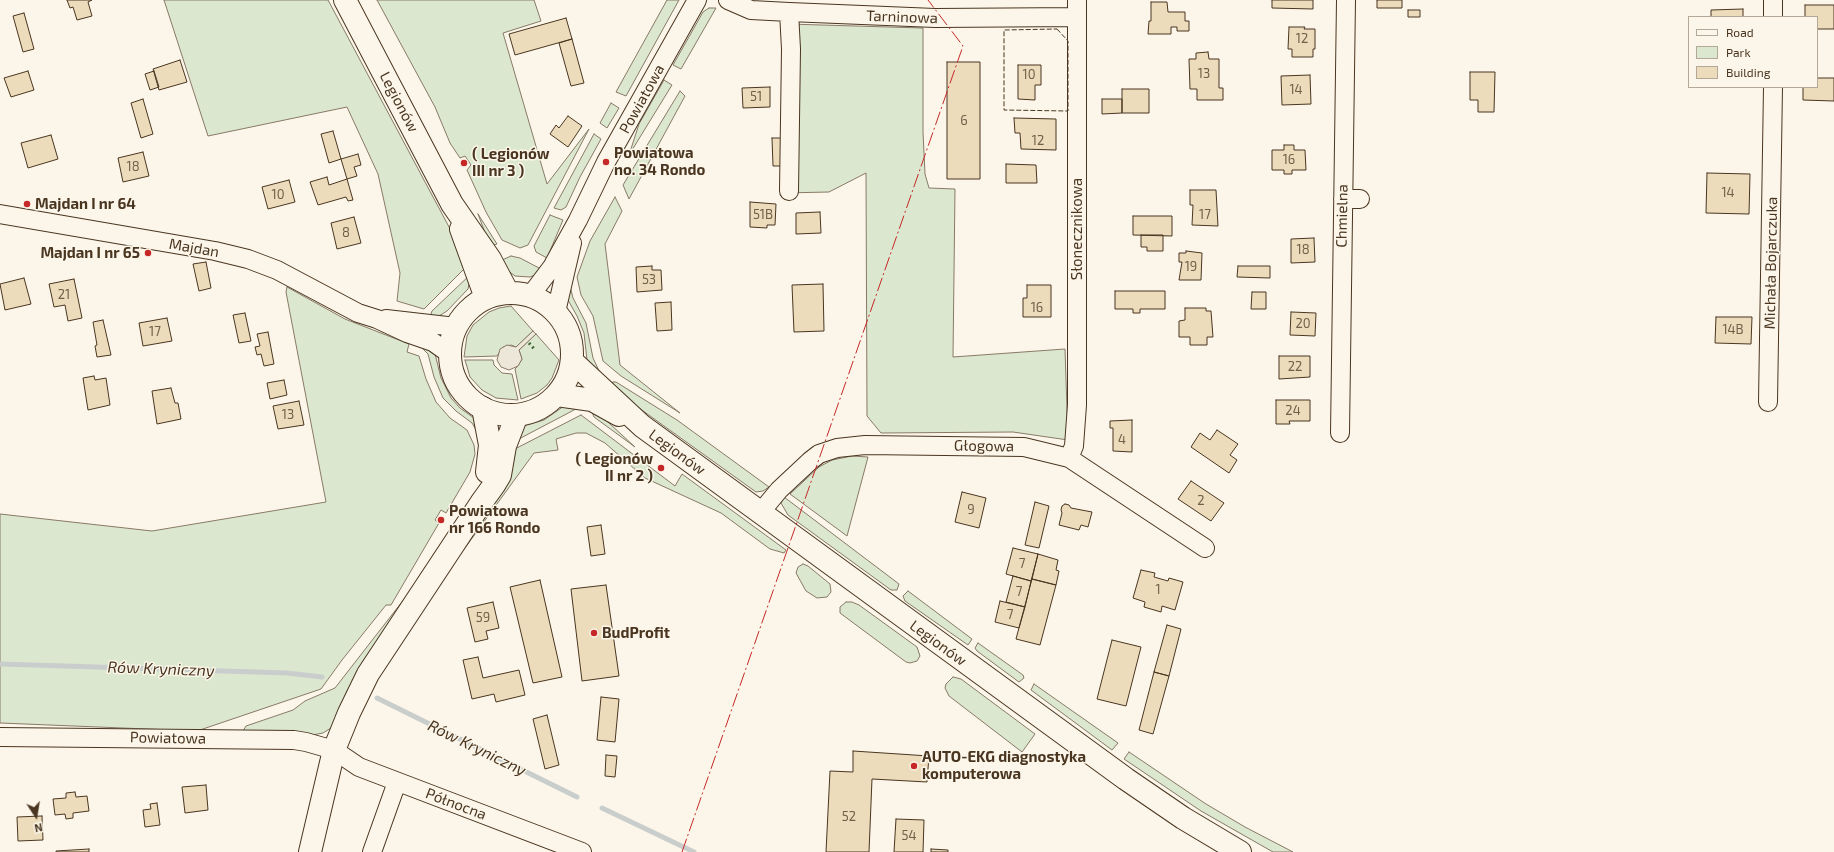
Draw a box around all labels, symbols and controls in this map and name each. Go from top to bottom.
street label: Tarninowa [866,7,938,27]
legend [1688,16,1818,88]
text: Road [1726,25,1754,39]
house number: 12 [1296,31,1308,47]
text: Park [1726,45,1751,59]
street label: Powiatowa [616,61,668,137]
text: Building [1726,65,1770,79]
house number: 13 [1198,66,1210,82]
house number: 10 [1022,67,1036,83]
street label: Legionów [376,69,422,135]
house number: 14 [1289,82,1303,98]
house number: 51 [750,89,762,105]
house number: 6 [960,113,968,129]
house number: 12 [1032,133,1044,149]
place label: Powiatowa no. 34 Rondo [614,144,705,179]
place label: ( Legionów III nr 3 ) [472,145,549,180]
house number: 16 [1283,152,1295,168]
marker: Powiatowa no. 34 Rondo [601,157,611,167]
marker: ( Legionów III nr 3 ) [459,158,469,168]
house number: 18 [126,159,140,175]
street label: Słonecznikowa [1068,178,1086,280]
street label: Chmielna [1332,184,1352,248]
house number: 14 [1721,185,1735,201]
house number: 10 [271,187,285,203]
place label: Majdan I nr 64 [35,195,136,213]
street label: Michała Bojarczuka [1761,197,1781,329]
marker: Majdan I nr 64 [22,199,32,209]
house number: 51B [753,207,773,223]
house number: 17 [1199,207,1211,223]
house number: 8 [342,225,350,241]
street label: Majdan [167,235,221,261]
house number: 18 [1296,242,1310,258]
place label: Majdan I nr 65 [40,244,140,262]
marker: Majdan I nr 65 [143,248,153,258]
house number: 19 [1185,259,1197,275]
house number: 53 [642,272,656,288]
house number: 21 [58,287,70,303]
house number: 16 [1031,300,1043,316]
house number: 20 [1295,316,1311,332]
house number: 14B [1722,322,1744,338]
house number: 17 [149,324,161,340]
house number: 22 [1288,359,1302,375]
house number: 24 [1285,403,1301,419]
house number: 13 [282,407,294,423]
street label: Legionów [645,425,709,479]
house number: 4 [1118,432,1126,448]
street label: Głogowa [954,436,1014,456]
place label: ( Legionów II nr 2 ) [576,450,653,485]
marker: ( Legionów II nr 2 ) [656,463,666,473]
house number: 2 [1197,493,1205,509]
place label: Powiatowa nr 166 Rondo [449,502,540,537]
house number: 9 [967,502,975,518]
marker: Powiatowa nr 166 Rondo [436,515,446,525]
house number: 7 [1019,556,1025,572]
house number: 1 [1155,582,1161,598]
house number: 7 [1016,584,1022,600]
house number: 7 [1007,607,1013,623]
house number: 59 [476,610,490,626]
street label: Legionów [906,616,970,670]
place label: BudProfit [602,624,670,642]
marker: BudProfit [589,628,599,638]
water label: Rów Kryniczny [107,658,215,680]
water label: Rów Kryniczny [425,716,529,780]
street label: Powiatowa [130,728,206,748]
place label: AUTO-EKG diagnostyka komputerowa [922,748,1086,783]
marker: AUTO-EKG diagnostyka komputerowa [909,761,919,771]
street label: Północna [423,784,489,824]
north arrow [16,796,56,836]
house number: 52 [842,809,856,825]
text: N [33,821,44,835]
house number: 54 [902,828,916,844]

